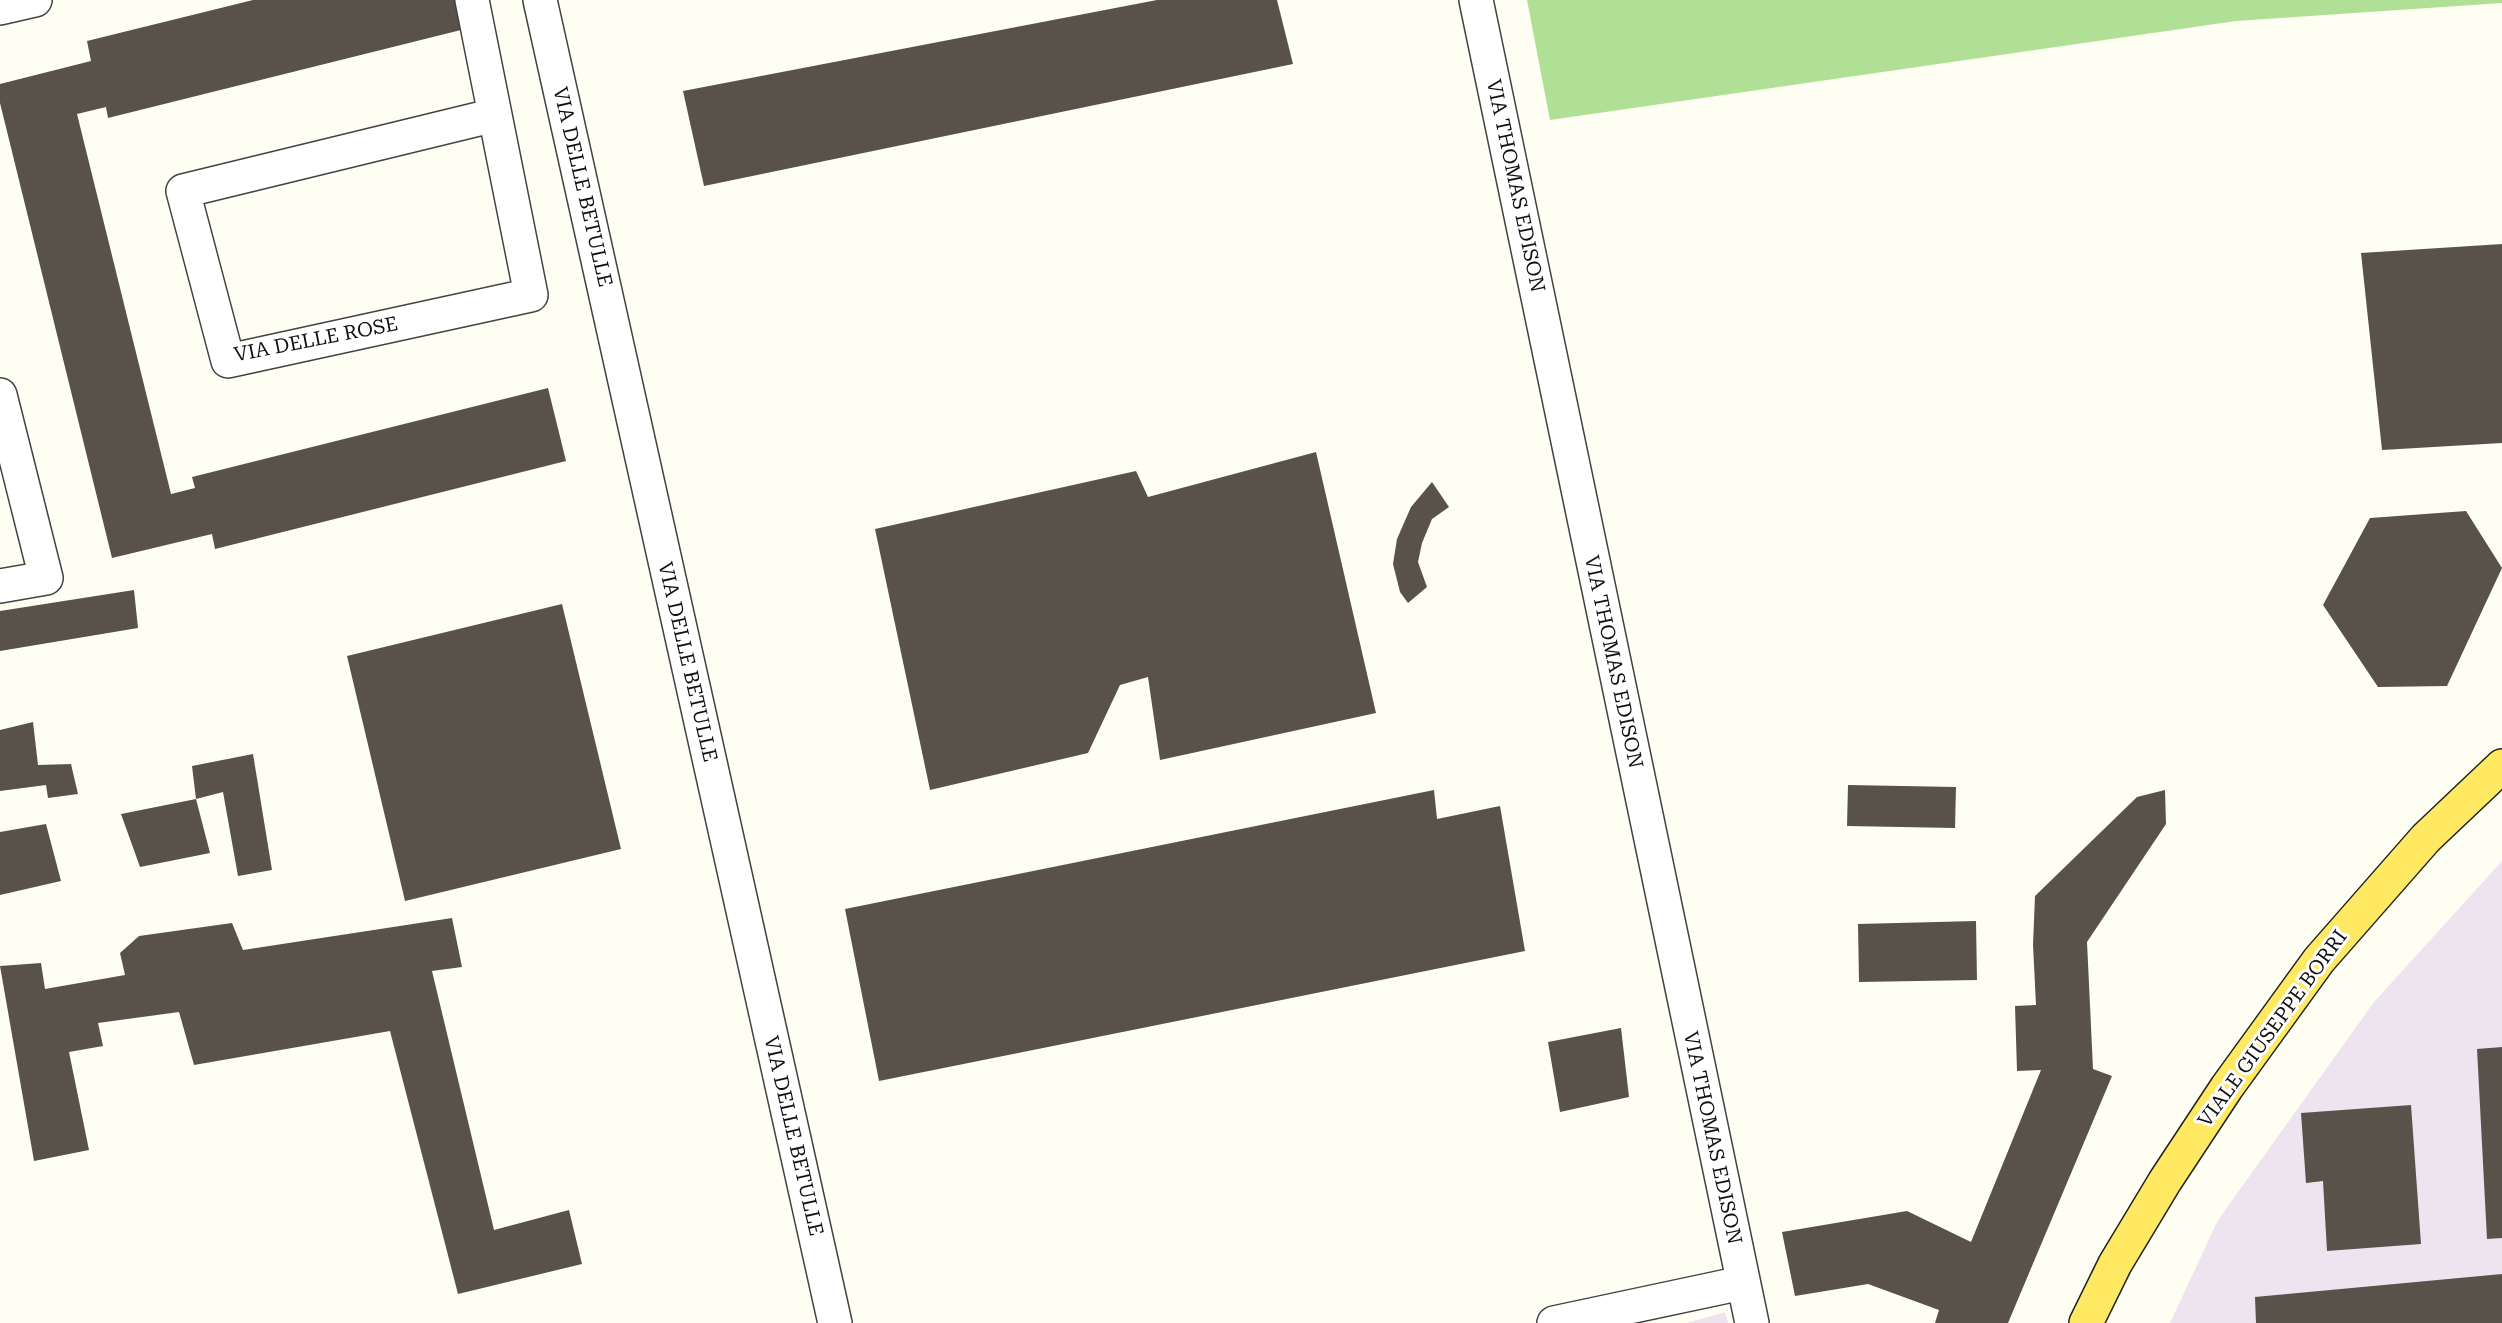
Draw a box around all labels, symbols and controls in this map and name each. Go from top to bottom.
street label: VIA THOMAS EDISON [1481,77,1549,295]
street label: VIA DELLE BETULLE [547,85,617,289]
street label: VIA DELLE ROSE [232,312,400,368]
street label: VIA THOMAS EDISON [1579,553,1647,771]
street label: VIA DELLE BETULLE [652,560,722,764]
street label: VIALE GIUSEPPE BORRI [2193,926,2353,1132]
street label: VIA THOMAS EDISON [1678,1029,1746,1247]
street label: VIA DELLE BETULLE [758,1034,828,1238]

